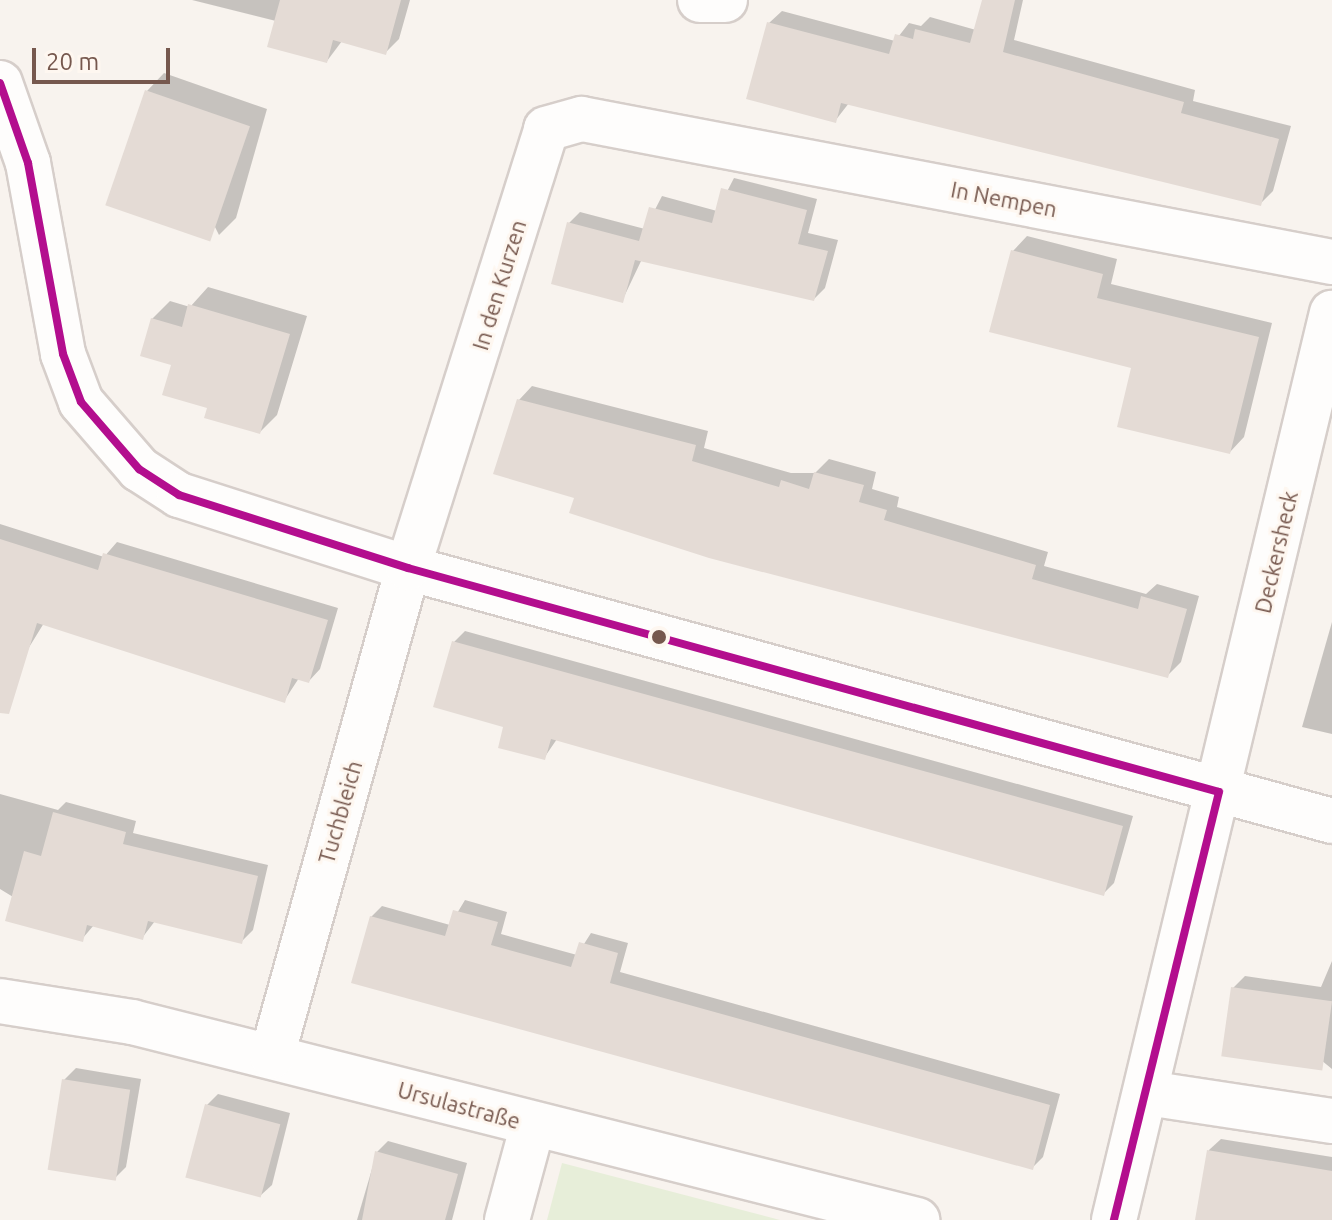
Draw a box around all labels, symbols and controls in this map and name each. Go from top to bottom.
scale bar [36,32,174,82]
text: 20 m [46,48,99,75]
street label: In Nempen [949,176,1059,222]
street label: In den Kurzen [467,217,531,353]
street label: Deckersheck [1249,488,1303,616]
unlabelled marker [651,629,667,645]
street label: Tuchbleich [313,757,367,867]
street label: Ursulastraße [395,1076,523,1134]

